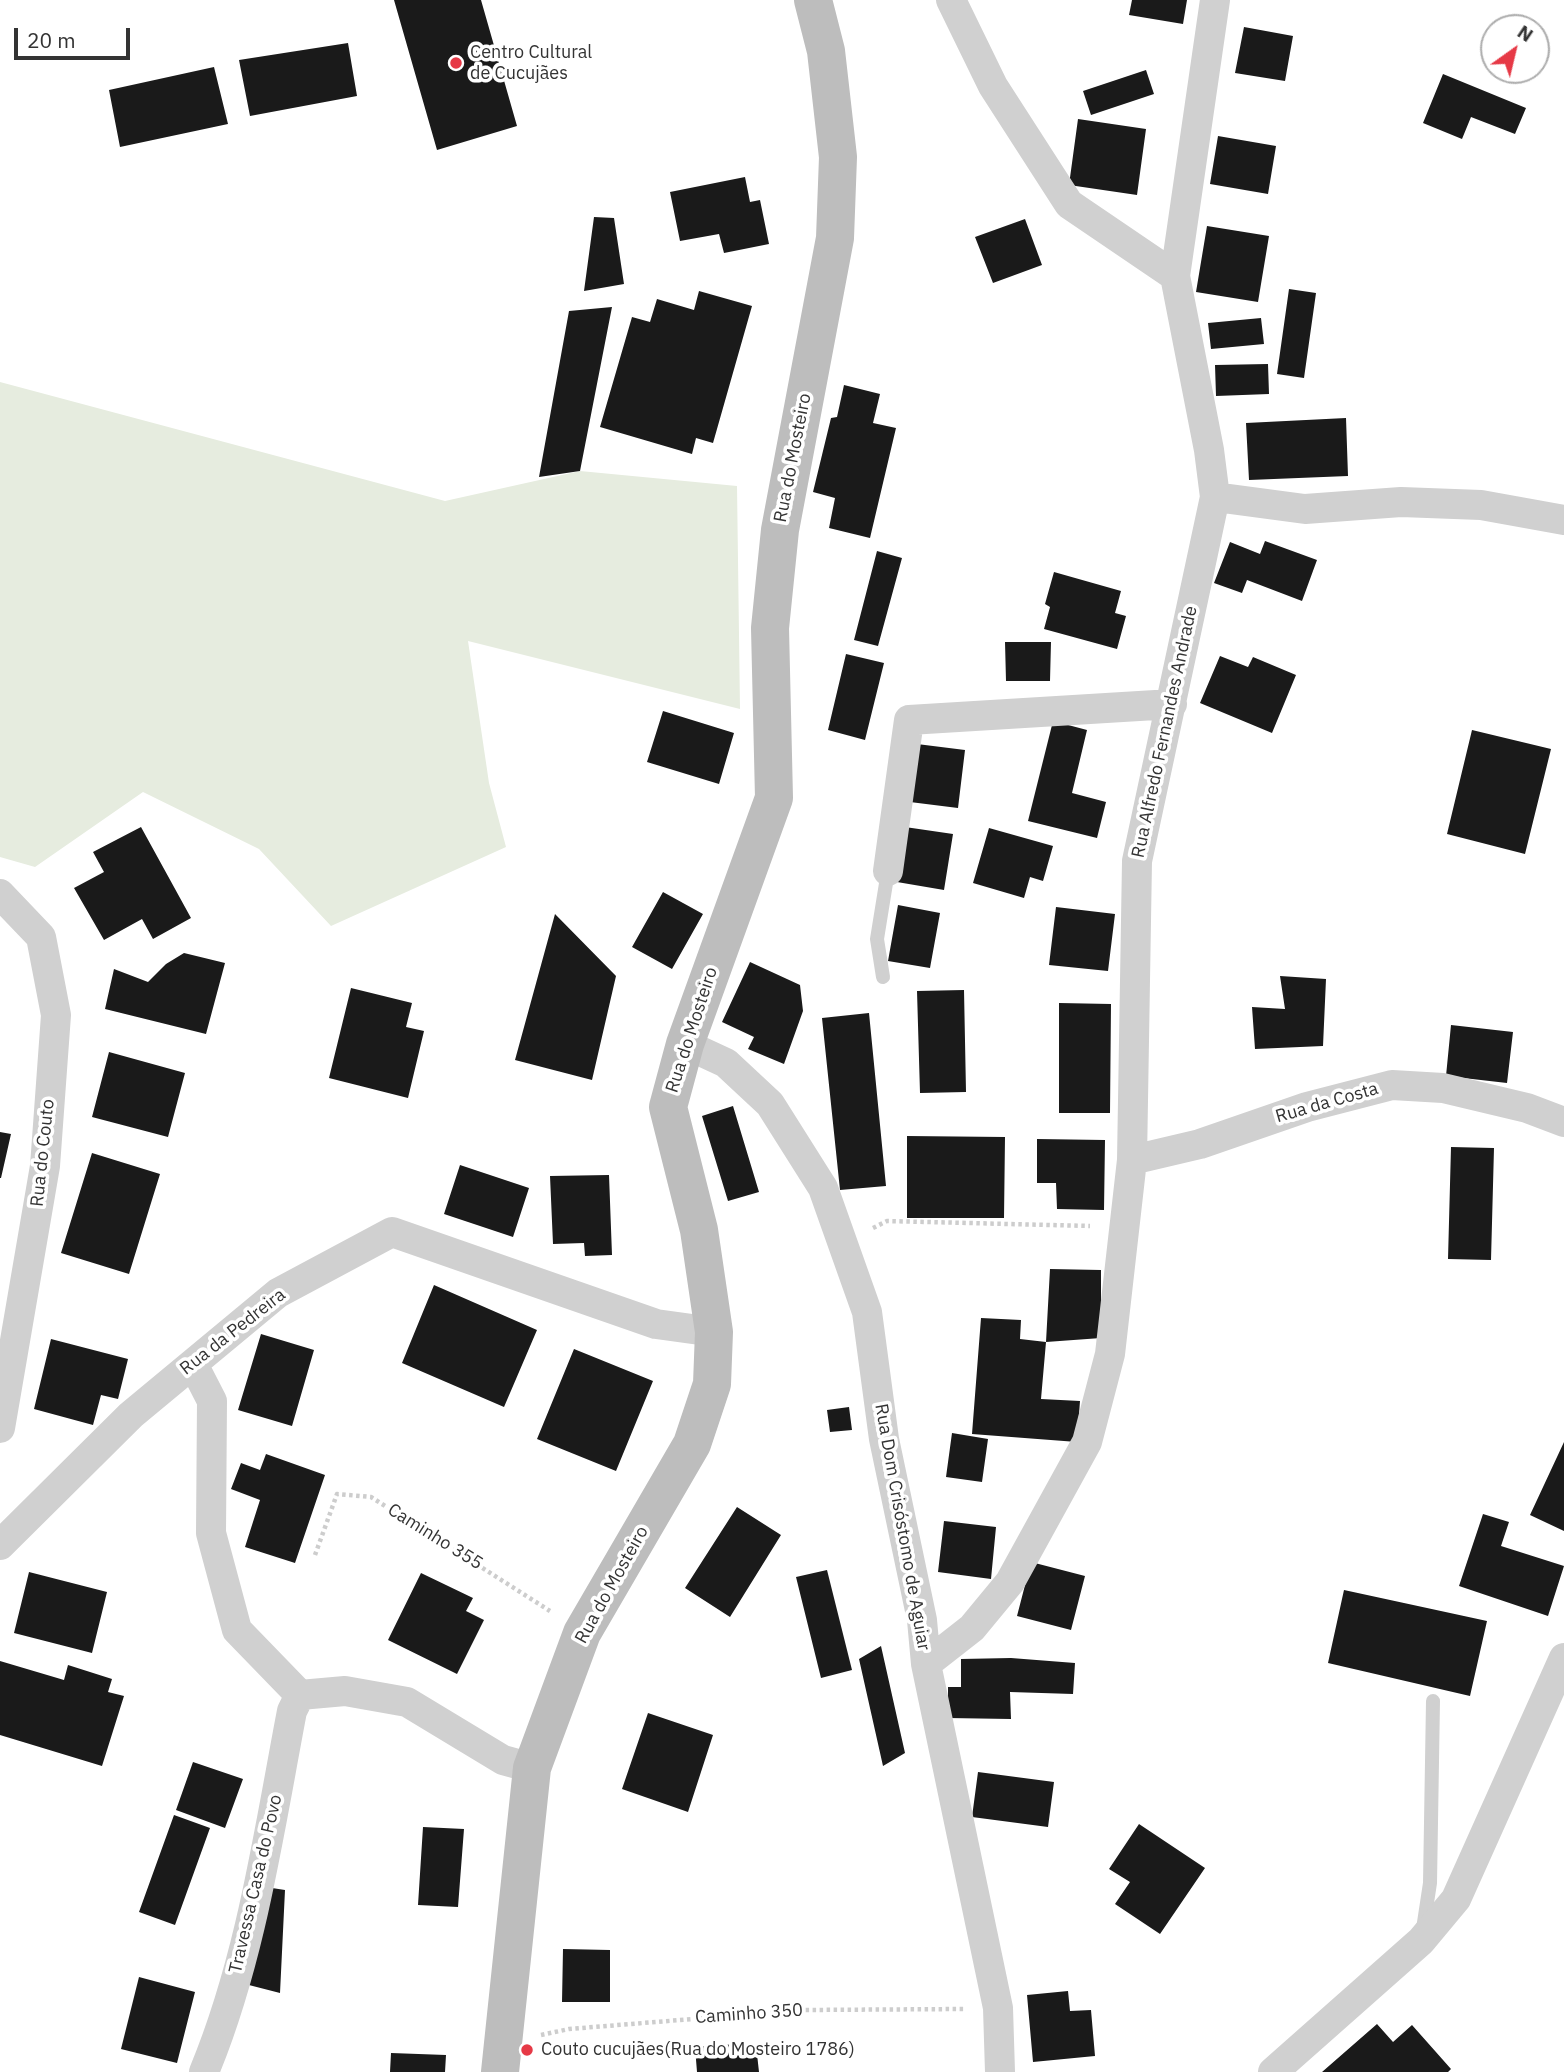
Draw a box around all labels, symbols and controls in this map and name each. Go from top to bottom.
scale bar [18,14,133,58]
north arrow [1480,14,1550,84]
text: N [1513,19,1538,47]
text: 20 m [27,26,76,54]
place label: Centro Cultural de Cucujães [470,42,592,84]
marker: Centro Cultural de Cucujães [448,55,464,71]
street label: Rua do Mosteiro [770,392,816,524]
street label: Rua Alfredo Fernandes Andrade [1128,604,1202,860]
street label: Rua do Mosteiro [661,964,723,1096]
street label: Rua da Costa [1273,1078,1381,1128]
street label: Rua do Couto [27,1098,59,1208]
street label: Rua da Pedreira [176,1284,290,1380]
street label: Rua Dom Crisóstomo de Aguiar [870,1402,934,1652]
street label: Caminho 355 [383,1499,487,1575]
street label: Rua do Mosteiro [571,1523,653,1647]
street label: Travessa Casa do Povo [225,1793,287,1975]
street label: Caminho 350 [694,1999,804,2029]
place label: Couto cucujães(Rua do Mosteiro 1786) [541,2039,855,2061]
marker: Couto cucujães(Rua do Mosteiro 1786) [519,2042,535,2058]

